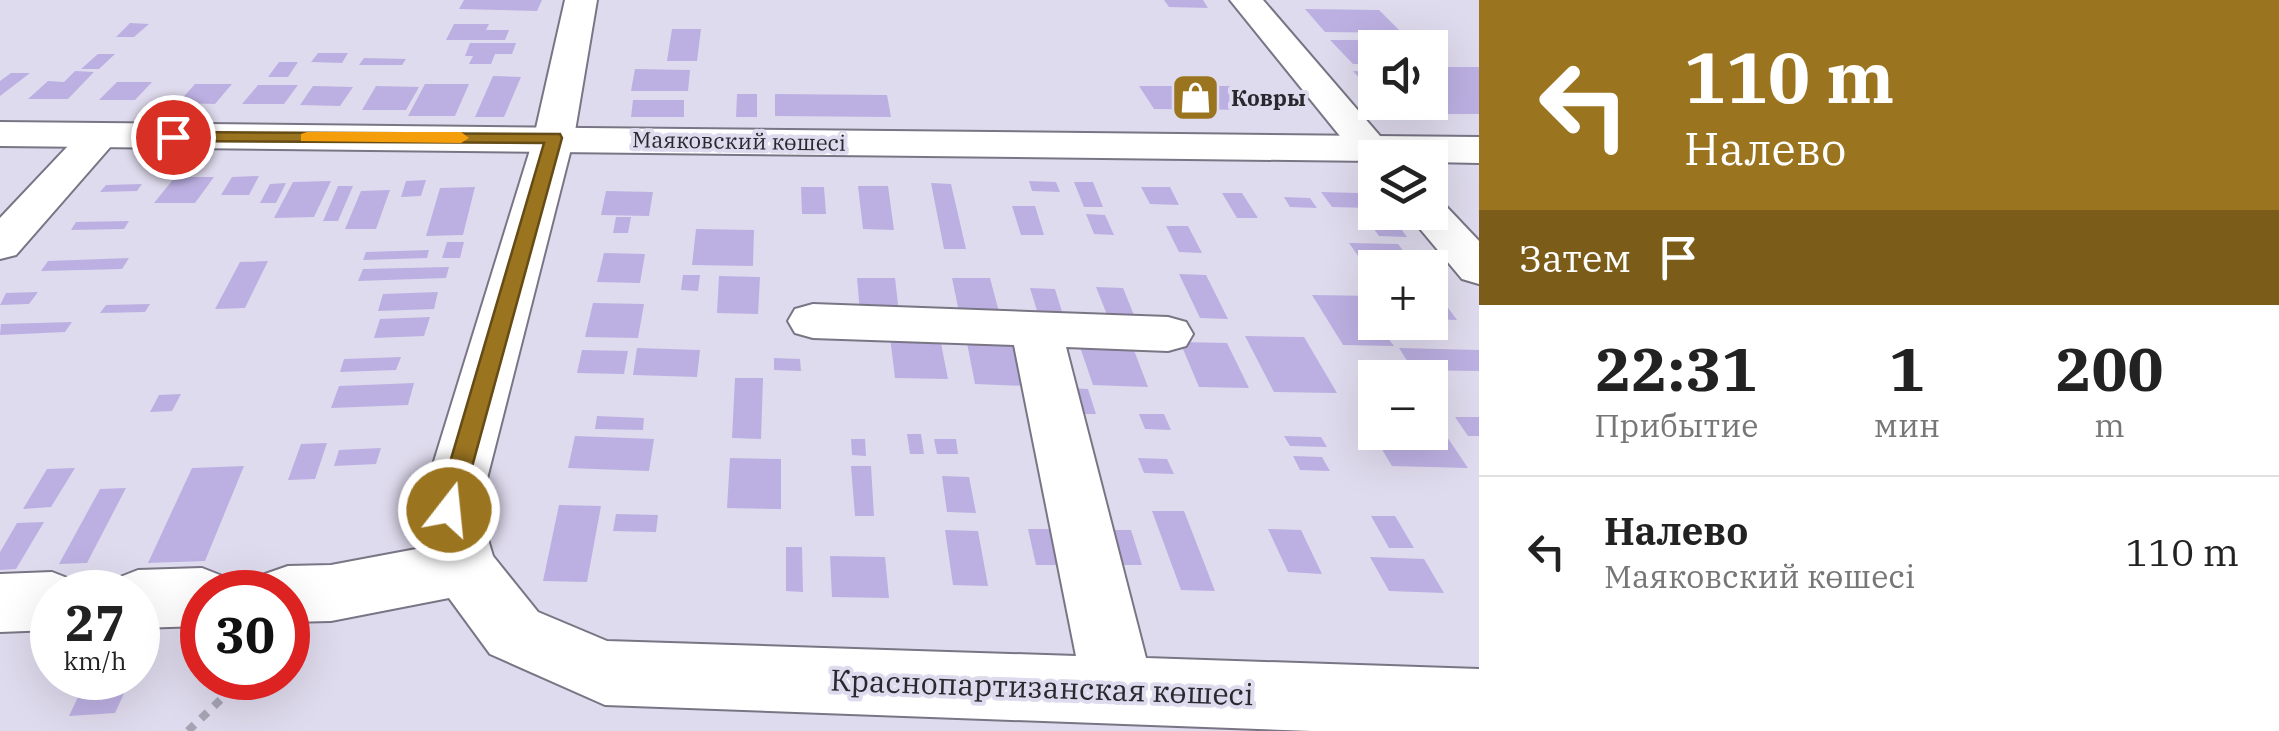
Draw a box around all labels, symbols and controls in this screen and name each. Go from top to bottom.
map controls [1358,30,1448,450]
button: sound [1358,30,1448,120]
text: 110 m [1684,31,1894,122]
icon: left [1519,40,1649,170]
shop icon: Ковры [1170,72,1222,124]
place label: Ковры [1231,83,1306,112]
pin [131,95,216,180]
icon: arrive [146,110,201,165]
text: Налево [1684,119,1846,177]
street label: Маяковский көшесі [632,124,846,157]
button: layers [1358,140,1448,230]
icon: arrive [1651,230,1706,285]
text: Затем [1519,233,1631,282]
button: + [1358,250,1448,340]
text: 22:31 [1595,329,1758,408]
text: 1 [1889,329,1925,408]
text: 200 [2056,329,2164,408]
button: − [1358,360,1448,450]
text: Прибытие [1594,404,1758,446]
text: мин [1874,404,1940,446]
text: m [2094,404,2125,446]
position arrow [397,458,501,562]
text: Налево [1604,506,1748,555]
icon: left [1519,524,1574,579]
text: 110 m [2126,527,2239,576]
text: Маяковский көшесі [1604,555,1915,597]
speed limit sign: 30 [180,570,310,700]
text: 27 [65,590,125,655]
text: km/h [63,644,127,677]
street label: Краснопартизанская көшесі [830,660,1254,713]

